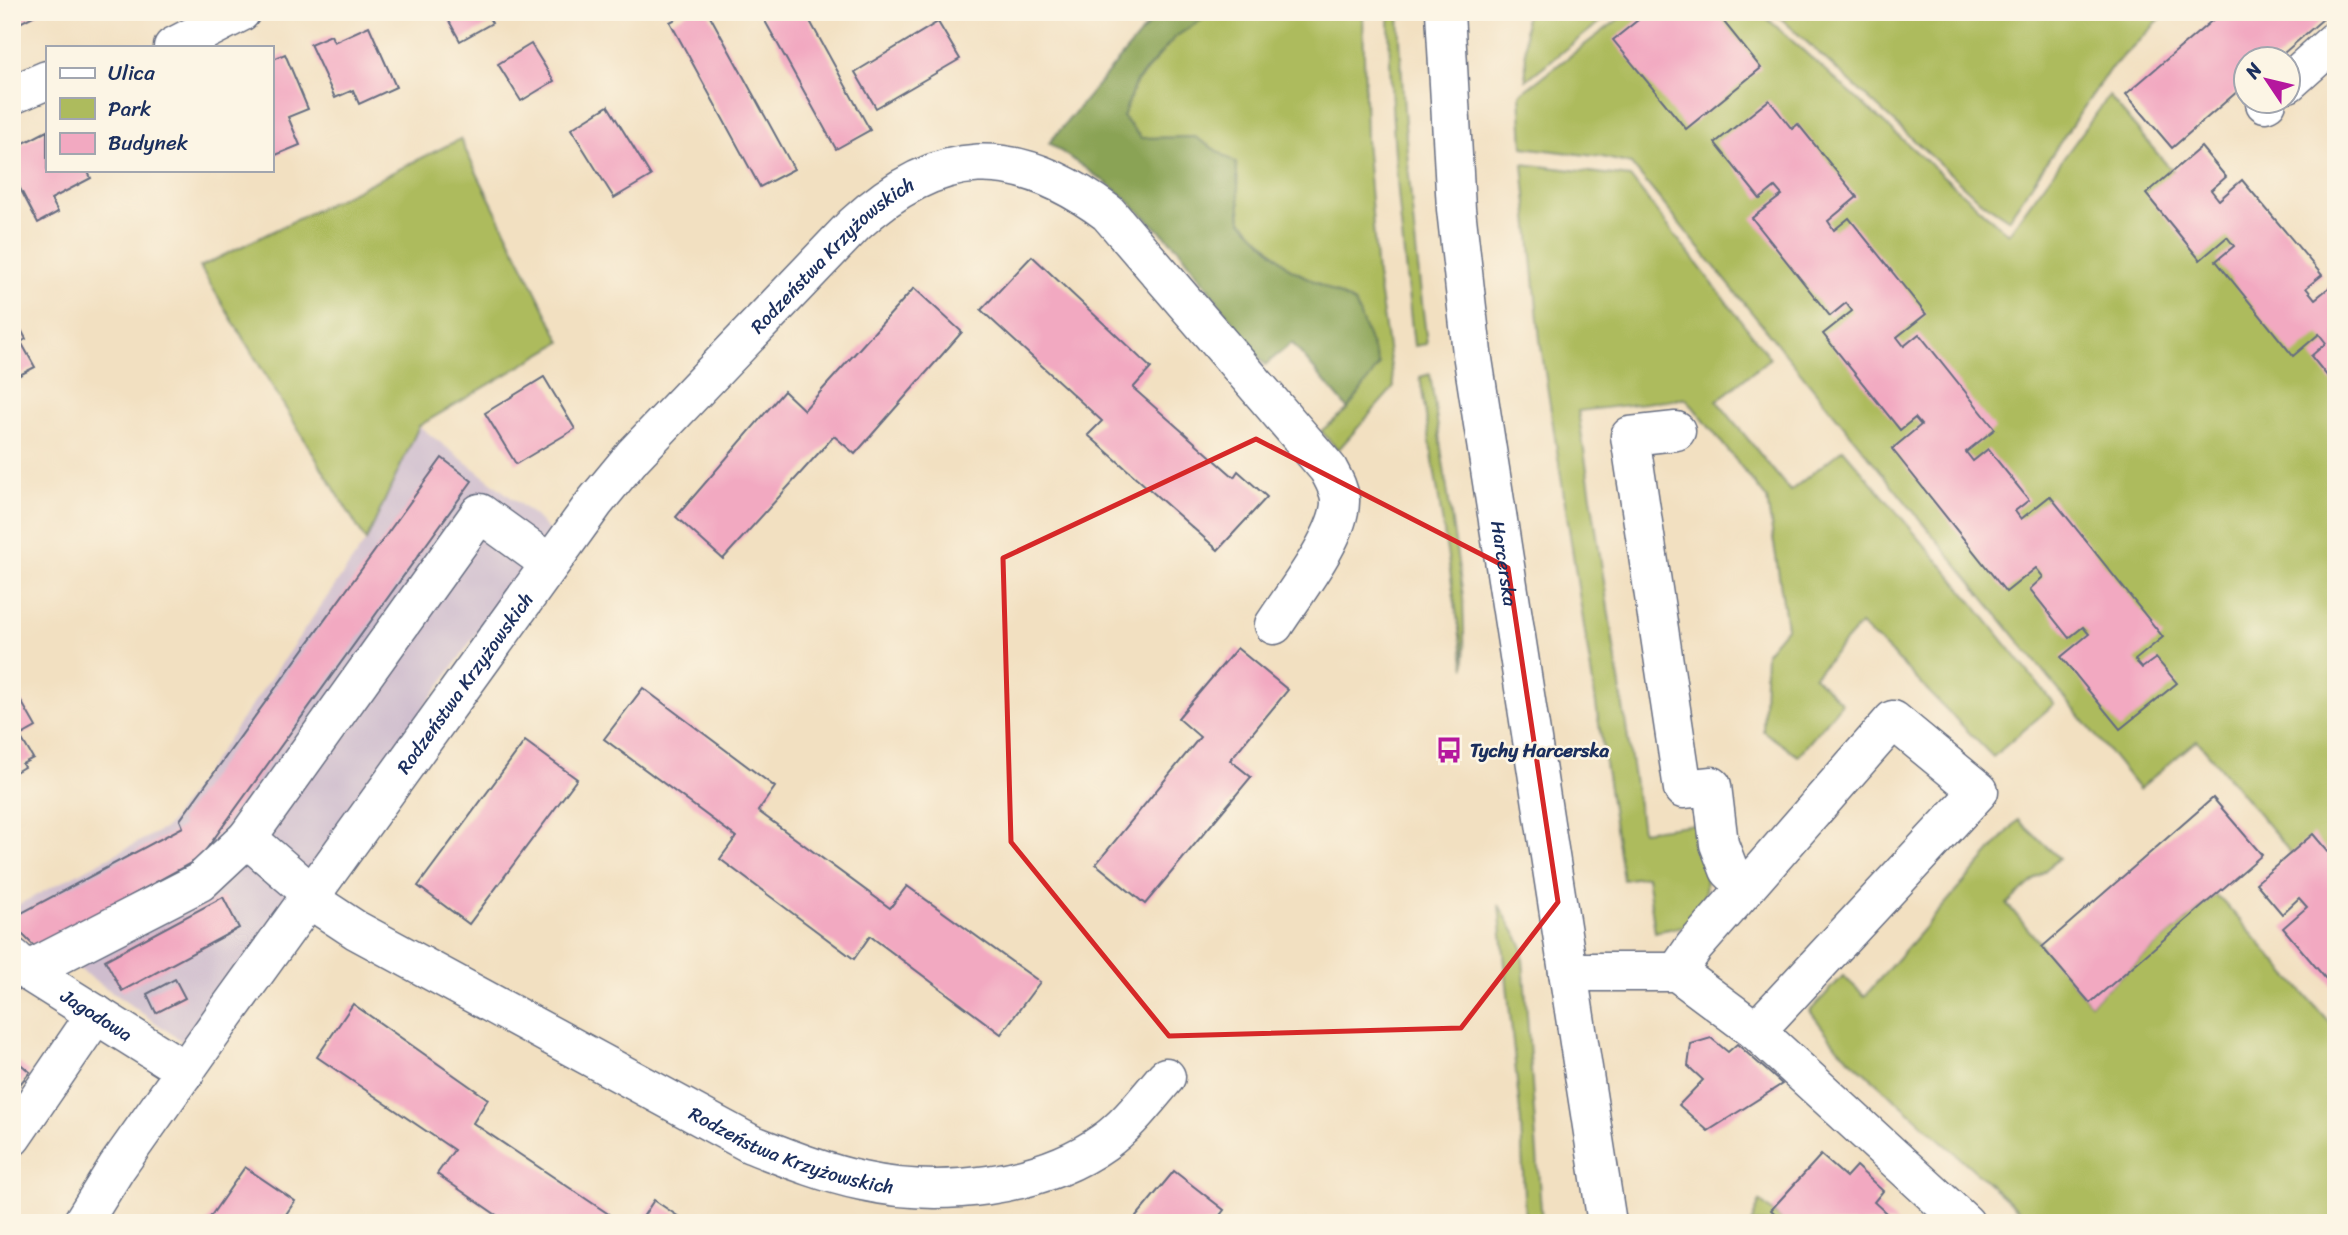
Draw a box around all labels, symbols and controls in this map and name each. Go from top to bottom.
legend [46,46,273,172]
north arrow [2232,46,2302,116]
text: Ulica [108,54,155,92]
text: N [2236,55,2271,86]
text: Park [108,90,151,128]
text: Budynek [108,124,189,162]
street label: Rodzeństwa Krzyżowskich [742,168,920,341]
street label: Harcerska [1482,518,1528,609]
street label: Rodzeństwa Krzyżowskich [387,585,542,781]
place label: Tychy Harcerska [1470,734,1610,767]
bus stop icon: Tychy Harcerska [1434,735,1464,765]
street label: Jagodowa [53,979,140,1050]
street label: Rodzeństwa Krzyżowskich [683,1097,896,1203]

